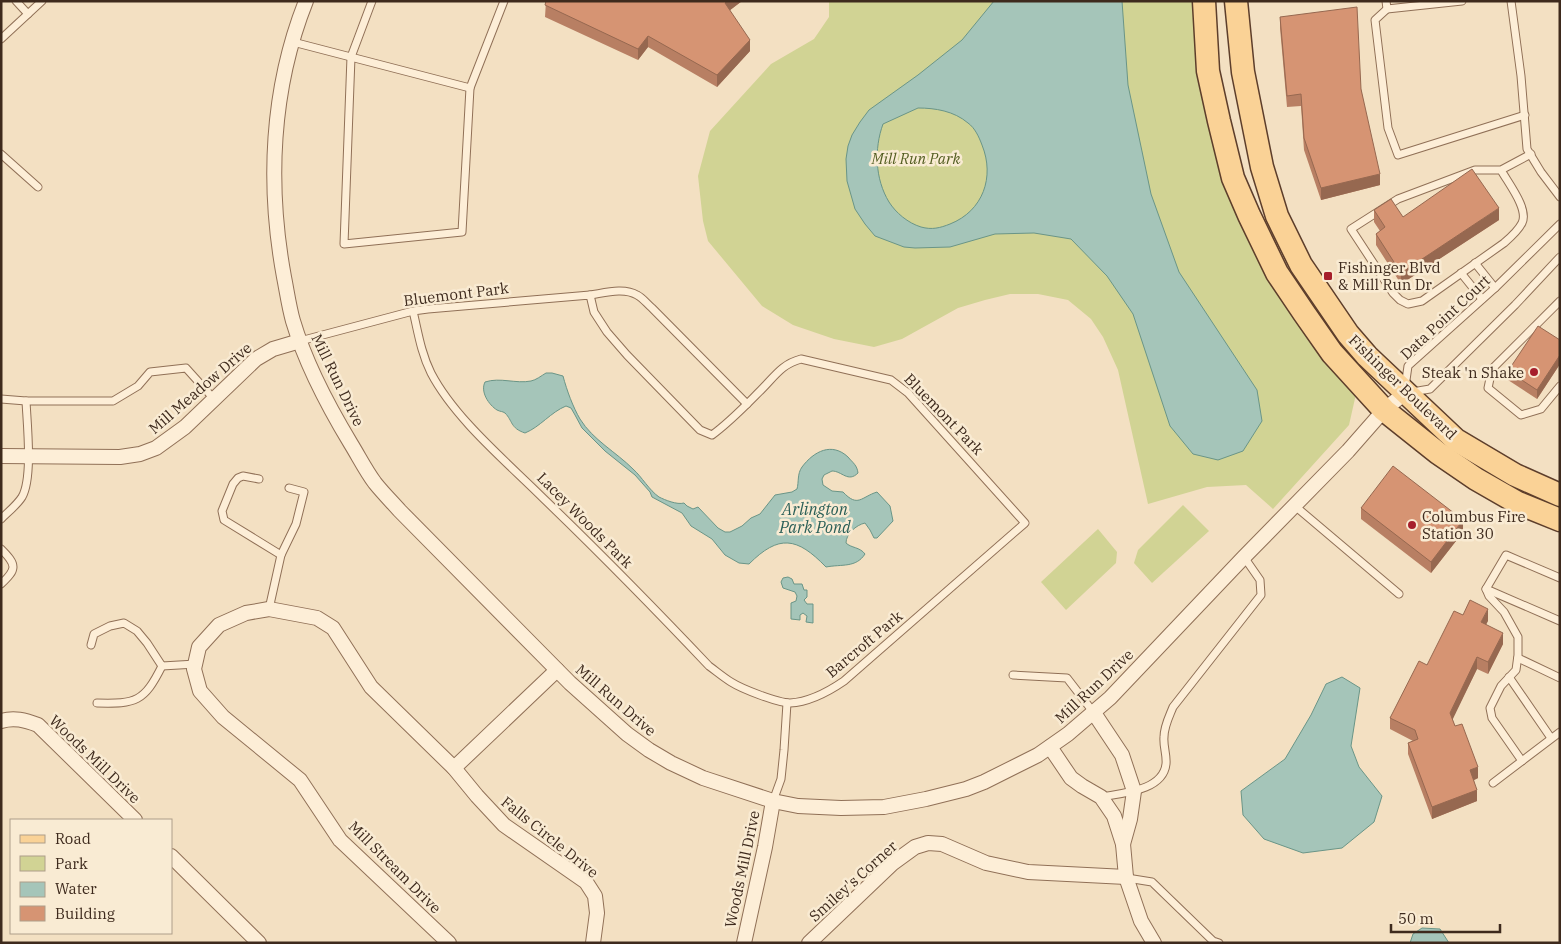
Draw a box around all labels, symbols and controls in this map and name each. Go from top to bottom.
park label: Mill Run Park [871,149,960,168]
place label: Fishinger Blvd & Mill Run Dr [1338,258,1441,294]
marker: Fishinger Blvd & Mill Run Dr [1322,270,1334,282]
street label: Data Point Court [1396,271,1494,363]
street label: Bluemont Park [402,278,510,310]
street label: Fishinger Boulevard [1345,330,1461,444]
street label: Mill Run Drive [307,331,369,429]
street label: Mill Meadow Drive [145,338,255,438]
place label: Steak 'n Shake [1422,363,1524,382]
marker: Steak 'n Shake [1528,366,1540,378]
street label: Bluemont Park [900,369,988,459]
street label: Lacey Woods Park [533,468,637,572]
water label: Arlington Park Pond [778,499,851,537]
place label: Columbus Fire Station 30 [1422,507,1526,543]
marker: Columbus Fire Station 30 [1406,519,1418,531]
street label: Barcroft Park [822,606,906,682]
street label: Mill Run Drive [1051,645,1137,727]
street label: Mill Run Drive [572,660,660,740]
street label: Woods Mill Drive [46,711,144,807]
street label: Falls Circle Drive [498,792,602,882]
street label: Woods Mill Drive [720,809,764,929]
street label: Mill Stream Drive [345,817,445,917]
legend [10,819,172,934]
text: Road [55,829,91,848]
street label: Smiley's Corner [805,836,901,926]
text: Park [55,854,88,873]
text: Water [55,879,97,898]
scale bar [1391,902,1500,934]
text: Building [55,904,115,923]
text: 50 m [1398,909,1434,928]

